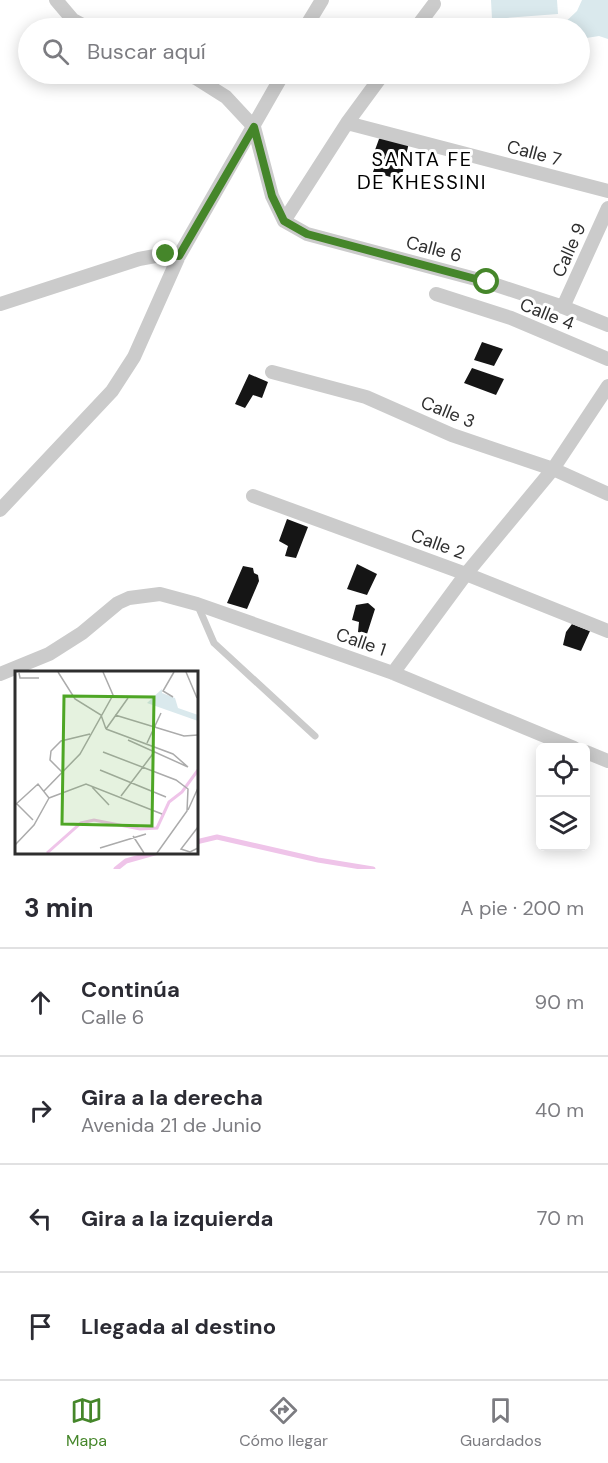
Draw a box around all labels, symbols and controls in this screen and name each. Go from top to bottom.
search box [18,18,590,84]
icon: search [39,35,72,68]
text: Buscar aquí [87,37,206,66]
street label: Calle 7 [504,134,564,172]
district label: SANTA FE DE KHESSINI [357,146,487,195]
street label: Calle 9 [546,219,592,281]
street label: Calle 6 [403,230,465,268]
route end [152,240,178,266]
route start [473,268,499,294]
street label: Calle 4 [516,292,578,336]
street label: Calle 3 [417,390,479,434]
street label: Calle 2 [408,523,468,565]
street label: Calle 1 [333,622,389,662]
inset map [15,671,198,854]
map controls [536,743,590,851]
button: locate [536,743,590,797]
button: layers [536,797,590,851]
text: 3 min [24,891,93,925]
text: A pie · 200 m [460,895,584,921]
text: Continúa [81,975,180,1004]
icon: ahead [24,986,57,1019]
text: 90 m [535,989,584,1015]
text: Calle 6 [81,1004,144,1030]
text: Gira a la derecha [81,1083,263,1112]
icon: right [24,1094,57,1127]
text: 40 m [535,1097,584,1123]
text: Avenida 21 de Junio [81,1112,262,1138]
icon: left [24,1202,57,1235]
text: Gira a la izquierda [81,1204,273,1233]
text: 70 m [537,1205,584,1231]
icon: arrive [24,1310,57,1343]
text: Llegada al destino [81,1312,276,1341]
tab: Mapa [66,1394,107,1451]
tab: Cómo llegar [239,1394,328,1451]
tab: Guardados [460,1394,542,1451]

